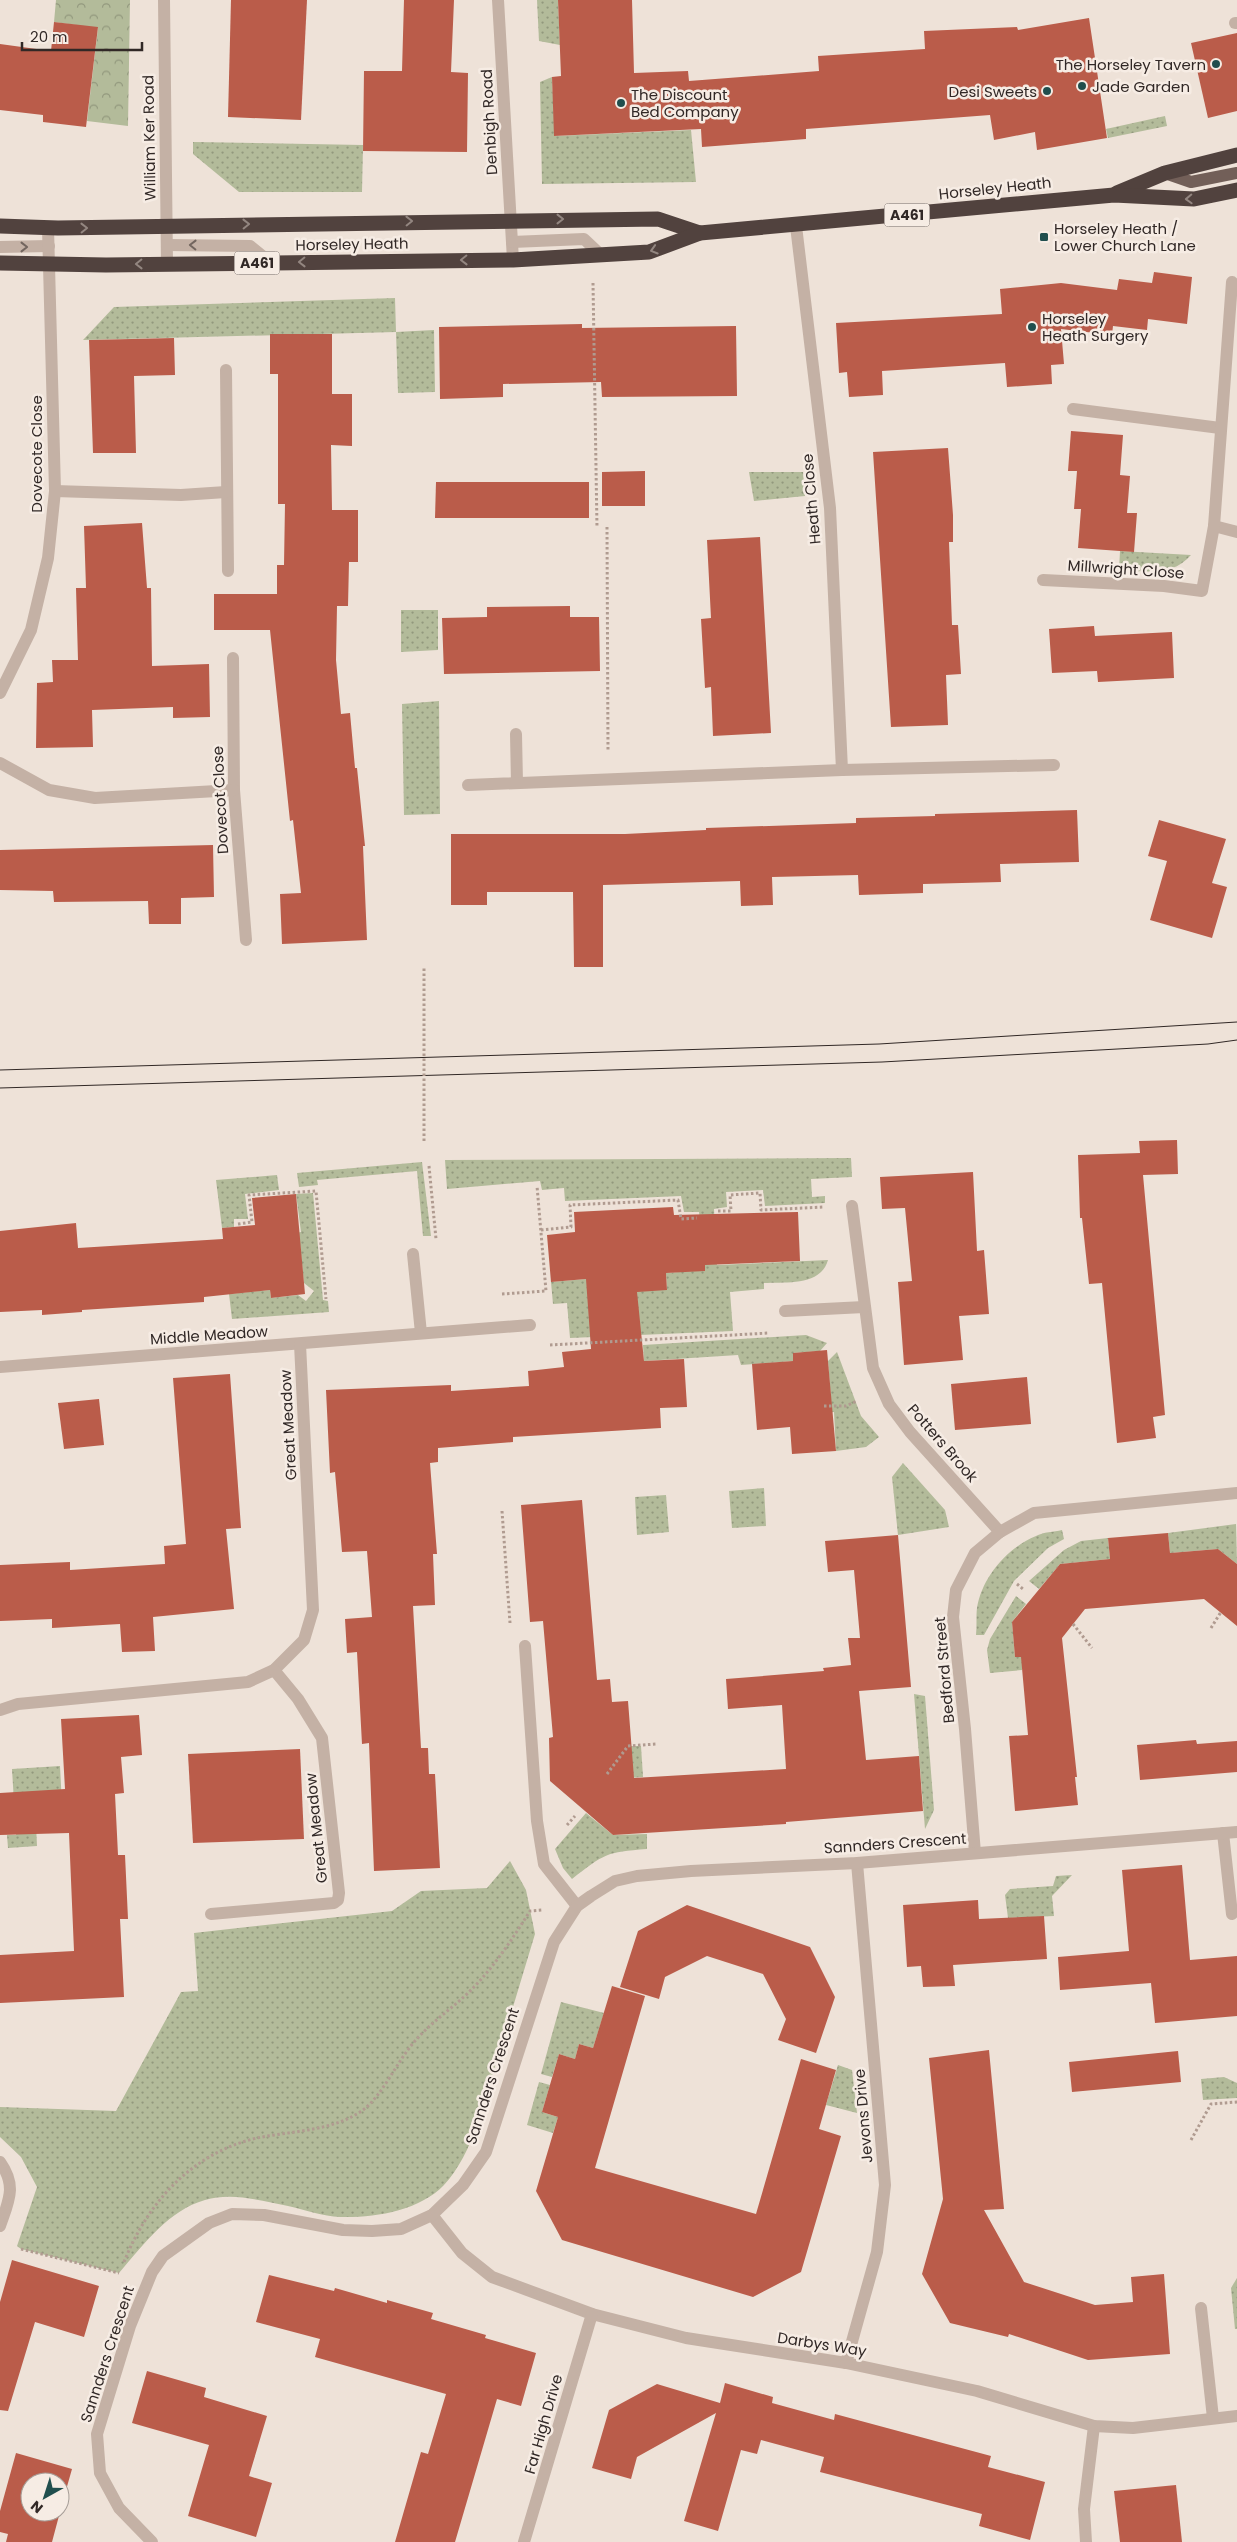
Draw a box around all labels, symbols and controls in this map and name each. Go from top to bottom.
scale bar [22,20,142,52]
text: 20 m [30,26,68,47]
place label: The Horseley Tavern [1056,54,1206,75]
marker: The Horseley Tavern [1210,58,1222,70]
street label: Denbigh Road [476,68,502,176]
street label: William Ker Road [137,75,161,201]
place label: Jade Garden [1092,76,1190,97]
marker: Jade Garden [1076,80,1088,92]
place label: Desi Sweets [949,81,1037,102]
place label: The Discount Bed Company [631,84,739,122]
marker: Desi Sweets [1041,85,1053,97]
marker: The Discount Bed Company [615,97,627,109]
street label: Horseley Heath [938,172,1052,204]
one-way arrow [1185,194,1192,204]
road number: A461 [884,204,930,226]
one-way arrow [556,214,564,224]
one-way arrow [405,216,413,227]
place label: Horseley Heath / Lower Church Lane [1054,218,1196,256]
one-way arrow [242,219,250,230]
one-way arrow [80,223,88,233]
marker: Horseley Heath / Lower Church Lane [1038,231,1050,243]
street label: Horseley Heath [295,233,409,255]
one-way arrow [188,240,196,250]
one-way arrow [21,242,29,252]
one-way arrow [650,244,659,254]
road number: A461 [234,252,280,274]
one-way arrow [460,255,468,265]
one-way arrow [298,257,306,267]
one-way arrow [135,259,143,270]
place label: Horseley Heath Surgery [1042,308,1149,346]
marker: Horseley Heath Surgery [1026,321,1038,333]
street label: Dovecote Close [26,395,47,513]
street label: Heath Close [797,453,825,545]
street label: Millwright Close [1067,554,1185,584]
street label: Dovecot Close [207,745,233,855]
street label: Middle Meadow [149,1320,269,1350]
street label: Great Meadow [275,1369,301,1481]
street label: Potters Brook [903,1399,983,1487]
street label: Bedford Street [929,1616,959,1724]
street label: Great Meadow [300,1771,332,1884]
street label: Sannders Crescent [823,1828,967,1858]
street label: Sannders Crescent [460,2005,524,2147]
street label: Jevons Drive [848,2068,878,2164]
street label: Sannders Crescent [75,2283,139,2425]
street label: Darbys Way [776,2327,869,2361]
street label: Far High Drive [519,2372,567,2476]
north arrow [20,2472,70,2522]
text: N [26,2496,47,2518]

